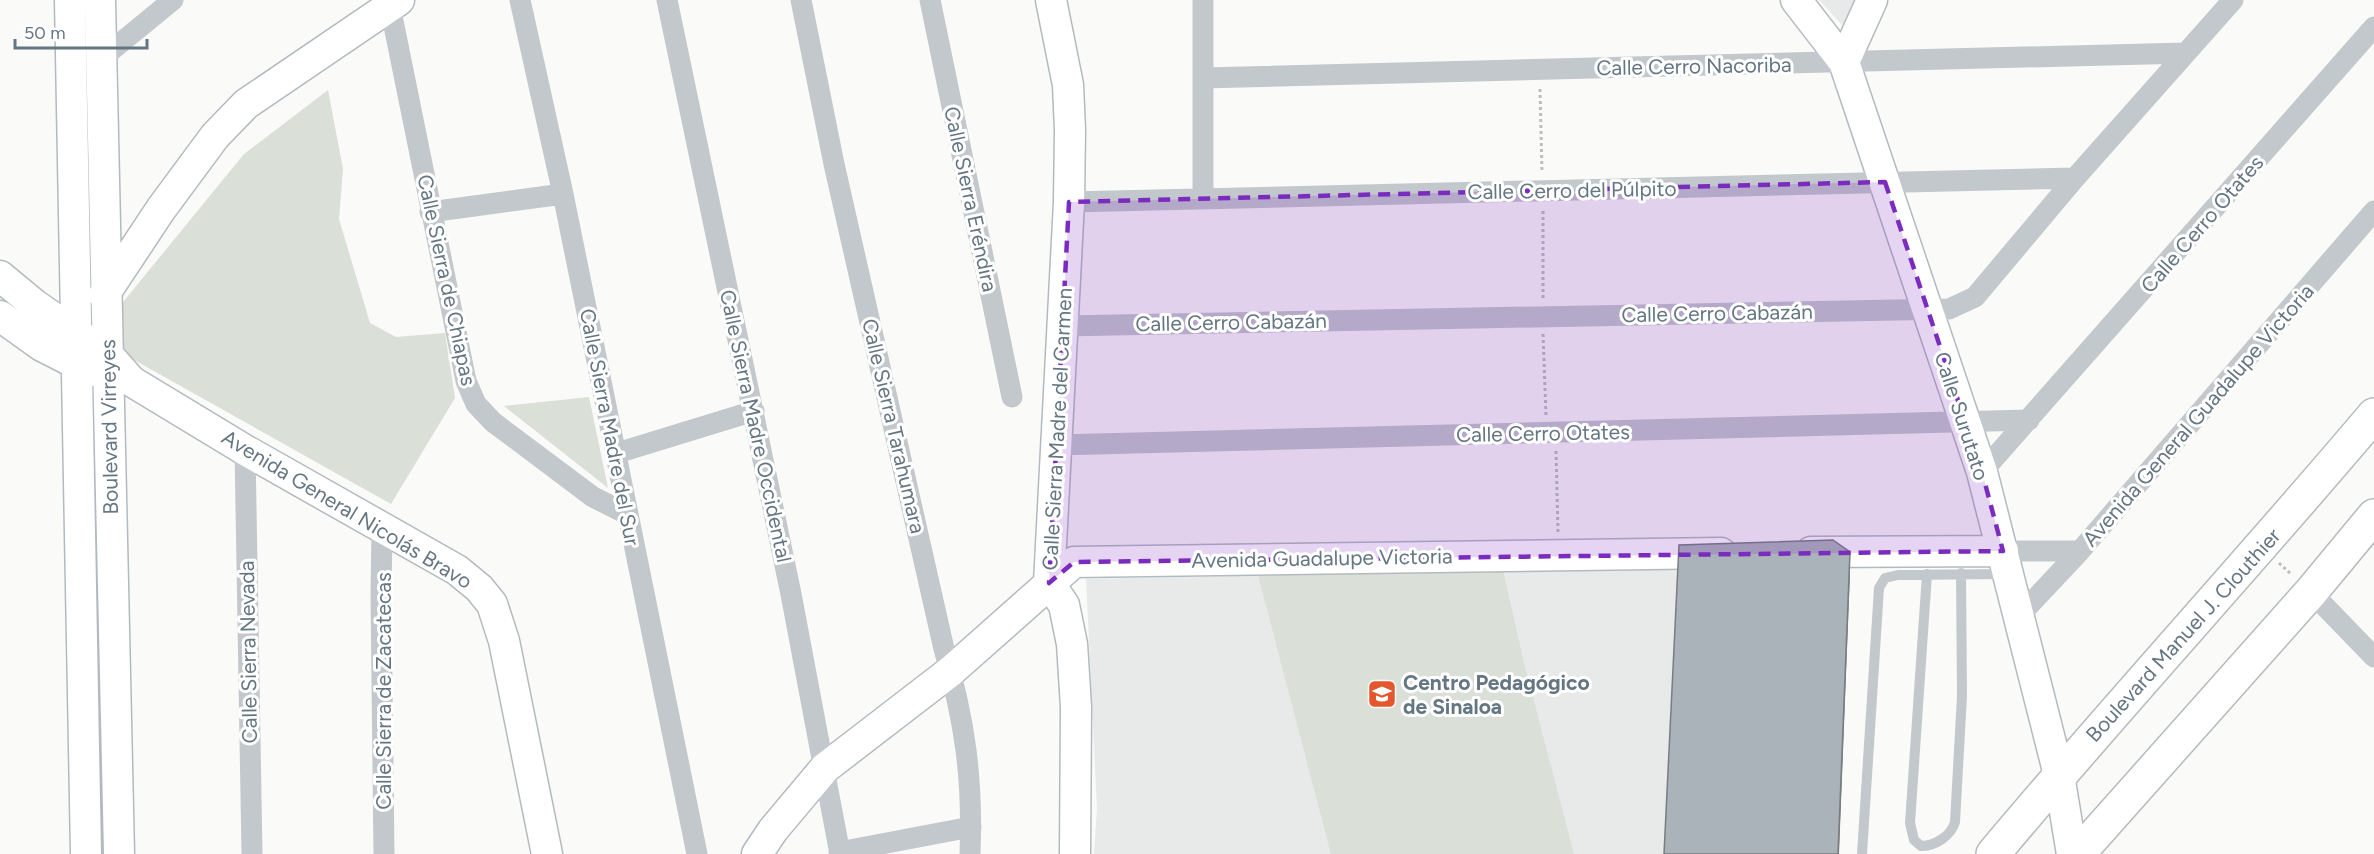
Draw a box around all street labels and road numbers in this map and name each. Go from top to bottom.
street label: Calle Cerro Nacoriba [1596,52,1792,80]
street label: Calle Sierra Eréndira [939,104,1003,294]
street label: Calle Cerro Otates [2136,150,2268,298]
street label: Calle Sierra de Chiapas [412,172,482,388]
street label: Calle Cerro del Púlpito [1467,176,1677,204]
street label: Avenida General Guadalupe Victoria [2077,279,2319,551]
street label: Calle Sierra Madre Occidental [715,287,797,565]
street label: Calle Sierra Madre del Carmen [1037,287,1077,571]
street label: Calle Cerro Cabazán [1621,299,1813,327]
street label: Calle Sierra Madre del Sur [575,306,645,548]
street label: Calle Cerro Cabazán [1135,308,1327,336]
street label: Calle Sierra Tarahumara [857,316,931,536]
street label: Boulevard Virreyes [95,339,123,515]
street label: Calle Surutato [1929,348,1995,484]
street label: Calle Cerro Otates [1456,419,1630,447]
street label: Avenida General Nicolás Bravo [217,424,477,594]
street label: Boulevard Manuel J. Clouthier [2080,523,2286,747]
street label: Avenida Guadalupe Victoria [1191,543,1453,573]
street label: Calle Sierra Nevada [234,560,262,744]
street label: Calle Sierra de Zacatecas [371,572,396,810]

